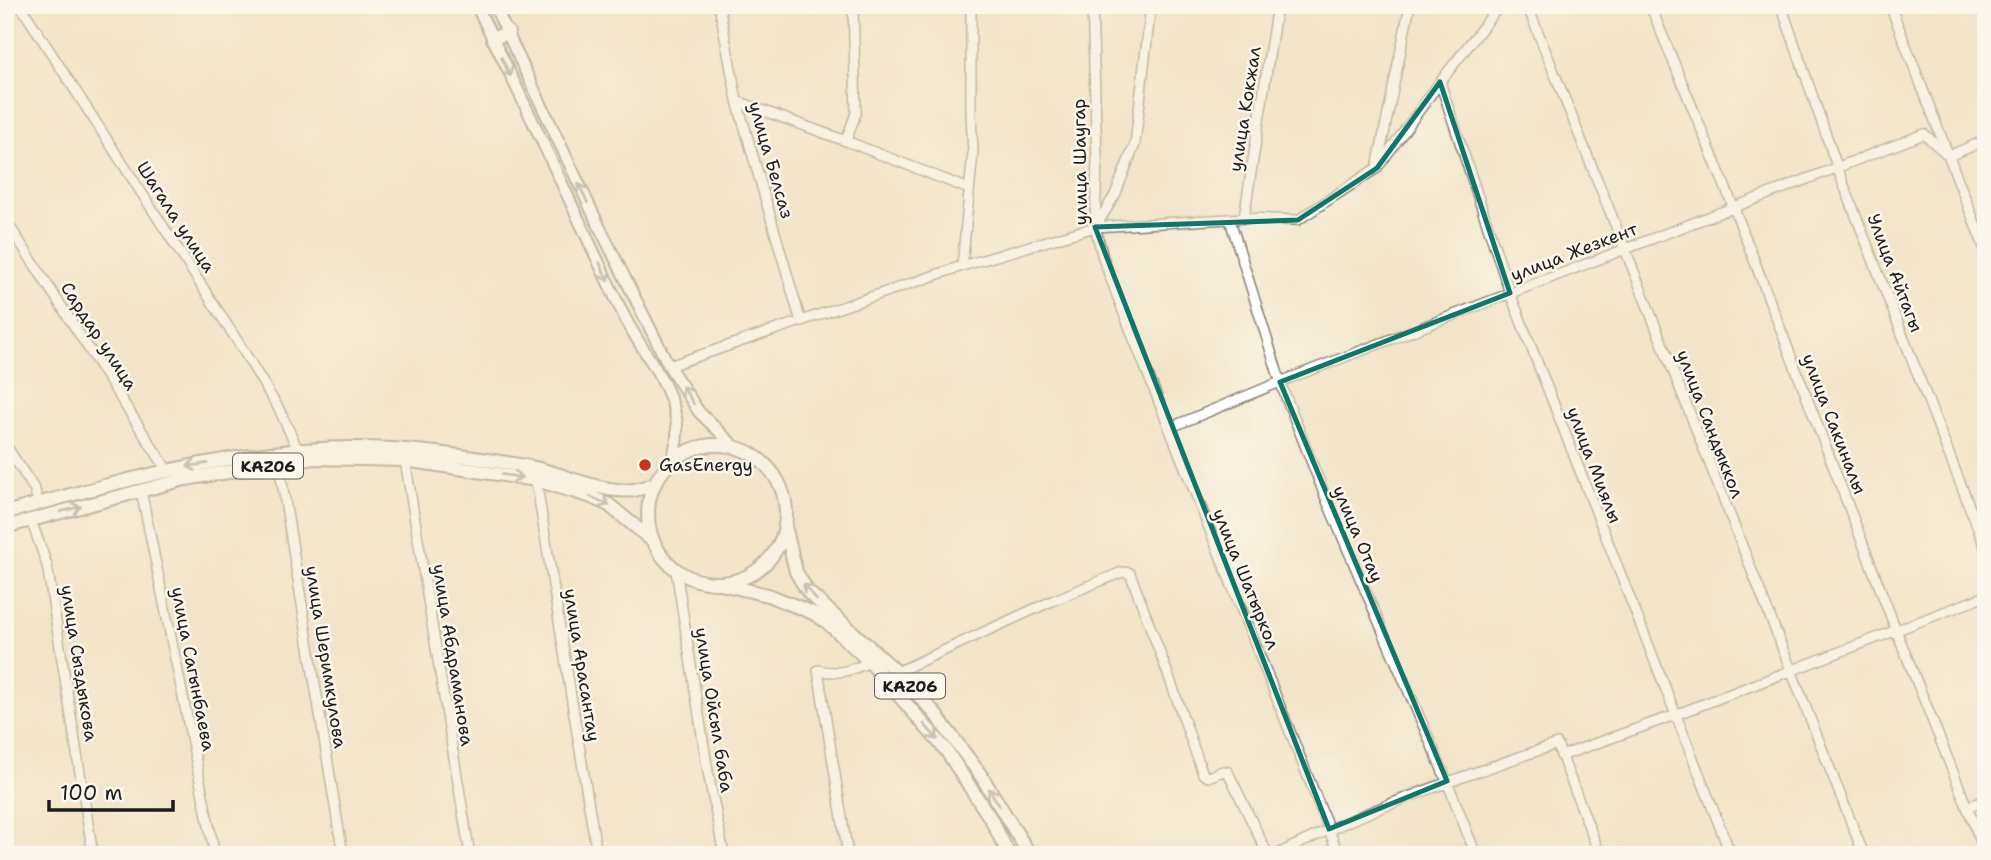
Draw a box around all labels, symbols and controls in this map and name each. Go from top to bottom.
street label: улица Кокжал [1223,45,1267,173]
one-way arrow [500,56,514,77]
street label: улица Шаугар [1067,98,1093,226]
street label: улица Белсаз [743,99,799,221]
street label: Шагала улица [131,157,221,277]
one-way arrow [576,183,590,204]
street label: Улица Айтагы [1861,210,1929,336]
street label: улица Жезкент [1507,216,1642,287]
one-way arrow [598,261,611,282]
street label: Сардар улица [55,277,143,395]
street label: улица Сандыккол [1671,347,1749,501]
street label: улица Сакиналы [1796,350,1872,498]
one-way arrow [681,385,695,405]
street label: улица Миялы [1561,403,1627,527]
road number: KАZ06 [233,453,303,478]
place label: GasEnergy [659,453,753,477]
marker: GasEnergy [637,457,653,473]
one-way arrow [186,459,209,472]
one-way arrow [500,470,523,483]
street label: улица Отау [1327,482,1389,586]
one-way arrow [589,495,610,508]
one-way arrow [60,502,82,515]
street label: улица Шатыркол [1207,505,1285,653]
street label: улица Абдраманова [427,562,479,748]
street label: улица Шеримкулова [300,564,352,750]
street label: улица Сыздыкова [55,583,103,743]
one-way arrow [802,584,818,602]
street label: улица Сагынбаева [165,585,221,753]
street label: улица Арасантау [558,587,606,743]
street label: улица Ойсыл баба [689,626,739,794]
road number: KАZ06 [875,674,945,698]
one-way arrow [922,723,939,740]
scale bar [49,769,173,813]
text: 100 m [60,779,123,807]
one-way arrow [986,787,1000,807]

